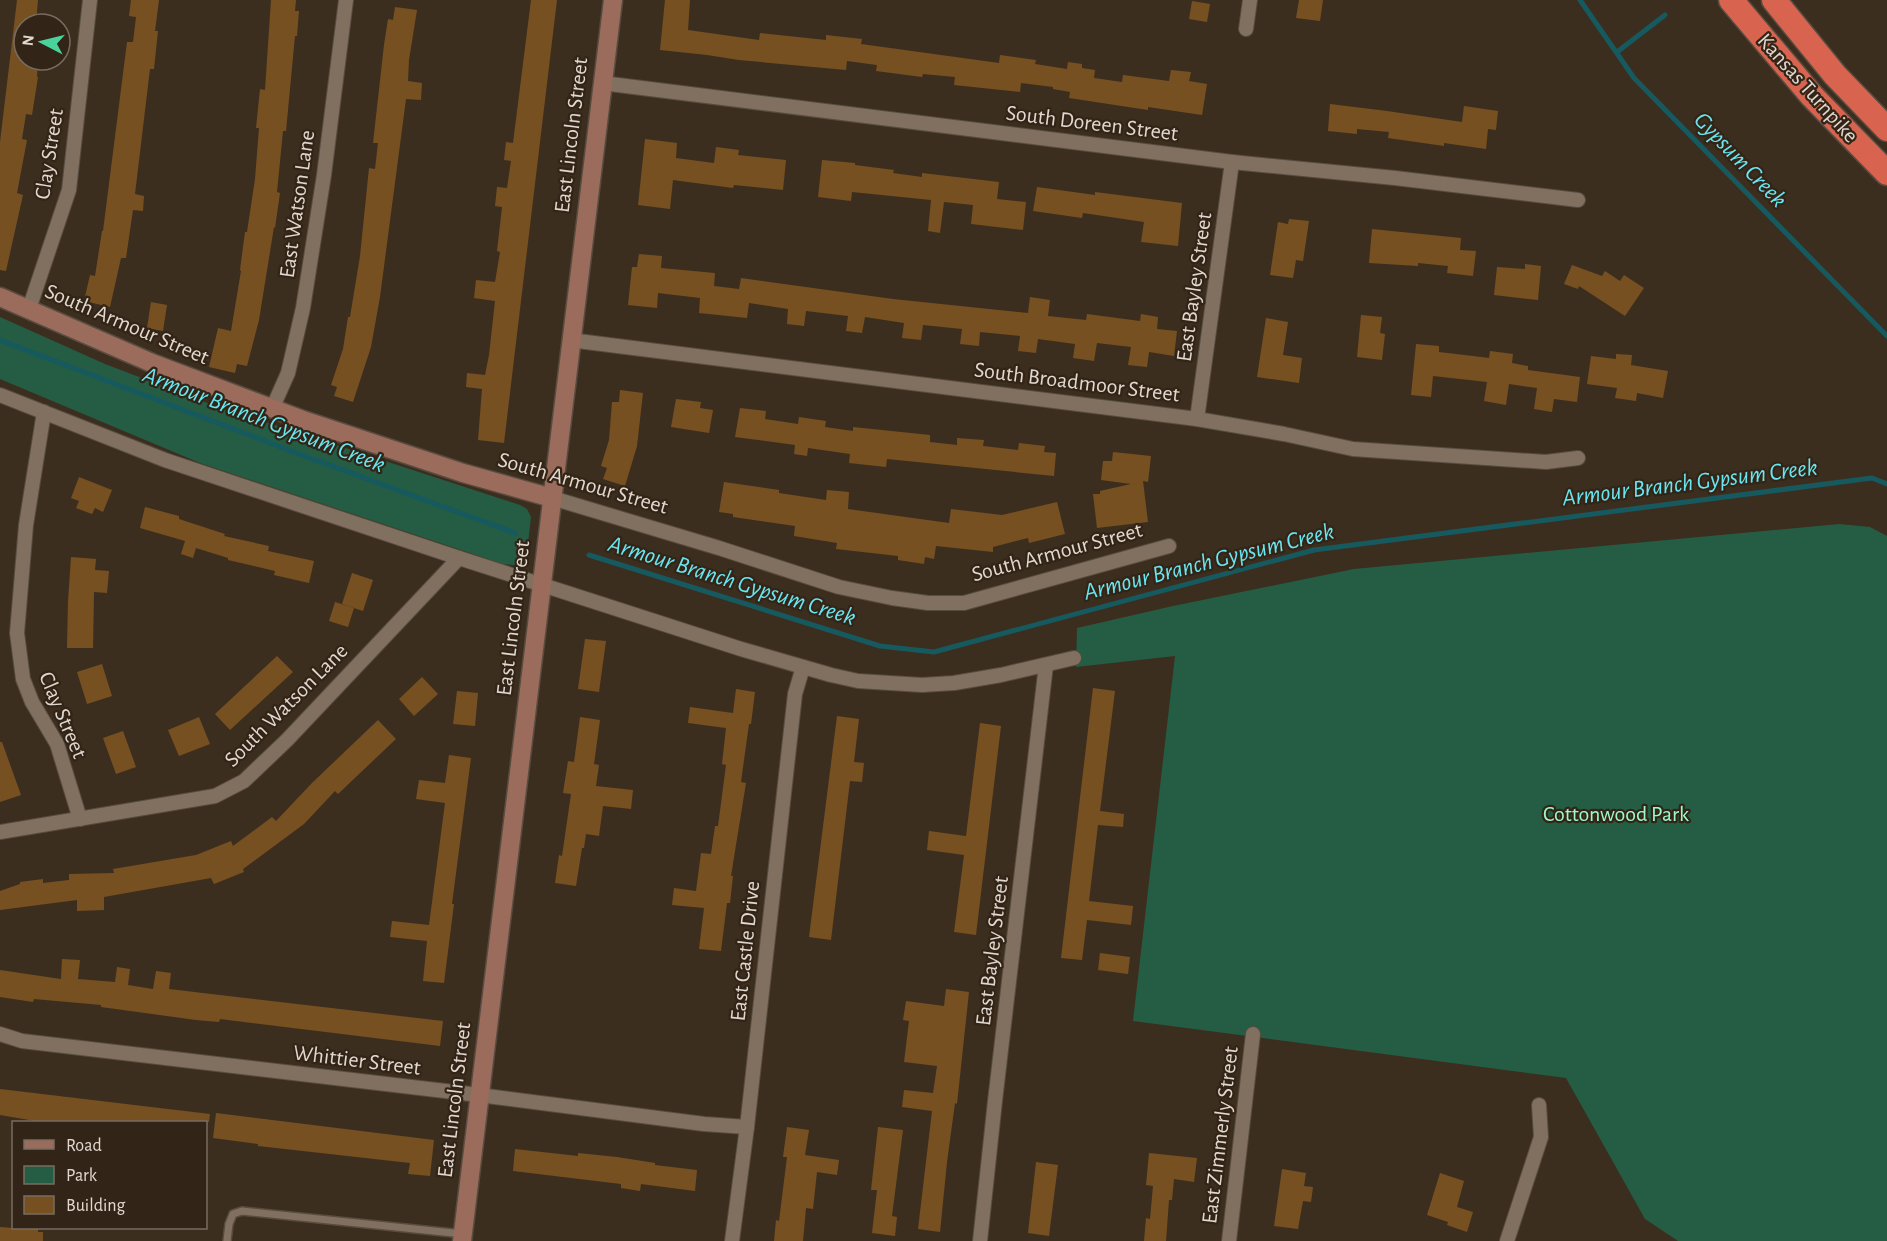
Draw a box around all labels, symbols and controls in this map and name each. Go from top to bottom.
north arrow [12,12,72,72]
street label: Kansas Turnpike [1754,29,1862,147]
text: N [19,34,37,47]
street label: East Lincoln Street [551,56,591,214]
street label: South Doreen Street [1005,102,1179,144]
street label: Clay Street [31,107,67,201]
water label: Gypsum Creek [1689,108,1791,212]
street label: East Watson Lane [276,129,318,279]
street label: East Bayley Street [1173,211,1215,363]
street label: South Armour Street [42,280,212,368]
street label: South Broadmoor Street [973,358,1181,406]
water label: Armour Branch Gypsum Creek [139,362,388,477]
street label: South Armour Street [496,448,670,518]
water label: Armour Branch Gypsum Creek [1560,455,1819,511]
street label: South Armour Street [969,519,1145,585]
water label: Armour Branch Gypsum Creek [1080,519,1337,605]
water label: Armour Branch Gypsum Creek [605,532,858,630]
street label: East Lincoln Street [493,539,533,697]
street label: South Watson Lane [220,639,352,771]
street label: Clay Street [35,669,91,761]
park label: Cottonwood Park [1543,803,1689,825]
street label: East Bayley Street [972,875,1012,1027]
street label: East Castle Drive [727,880,763,1022]
street label: East Lincoln Street [434,1021,474,1179]
street label: Whittier Street [292,1041,422,1079]
street label: East Zimmerly Street [1198,1045,1242,1225]
legend [12,1121,207,1229]
text: Road [66,1137,102,1155]
text: Park [66,1167,98,1185]
text: Building [66,1197,126,1215]

